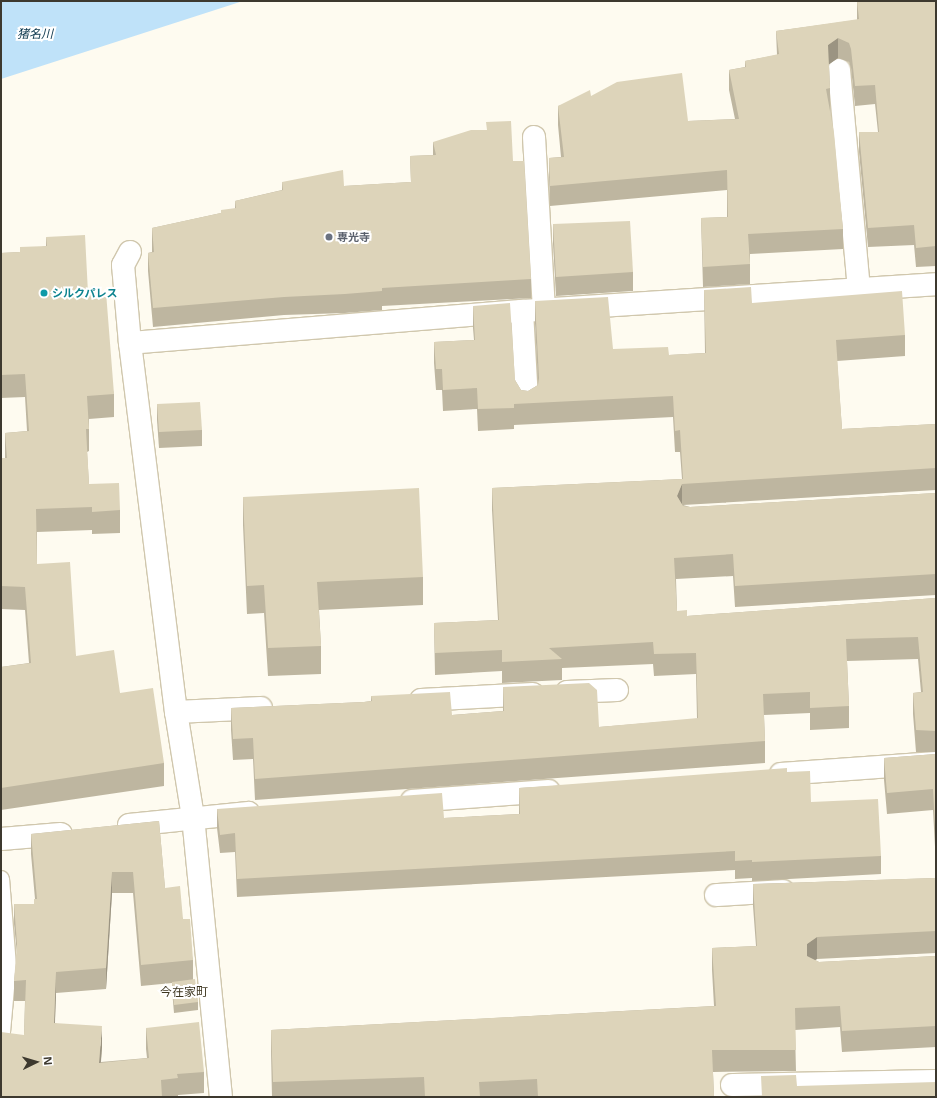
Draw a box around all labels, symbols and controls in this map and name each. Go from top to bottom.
water label: 猪名川 [17,27,53,41]
place label: 専光寺 [337,230,370,244]
marker: 専光寺 [324,232,334,242]
place label: シルクパレス [52,286,118,300]
marker: シルクパレス [39,288,49,298]
district label: 今在家町 [160,985,208,999]
north arrow [16,1042,56,1082]
text: N [41,1056,56,1066]

